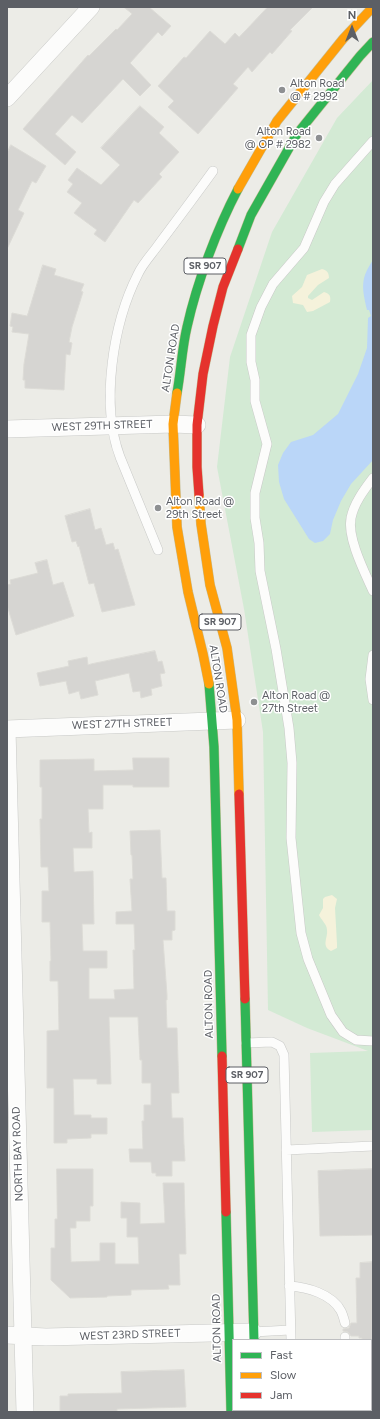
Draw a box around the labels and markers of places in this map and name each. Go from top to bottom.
place label: Alton Road @ # 2992 [290,77,345,103]
marker: Alton Road @ # 2992 [277,85,287,95]
place label: Alton Road @ OP # 2982 [245,125,311,151]
marker: Alton Road @ OP # 2982 [314,133,324,143]
place label: Alton Road @ 29th Street [166,495,234,521]
marker: Alton Road @ 29th Street [153,503,163,513]
place label: Alton Road @ 27th Street [262,689,330,715]
marker: Alton Road @ 27th Street [249,697,259,707]

